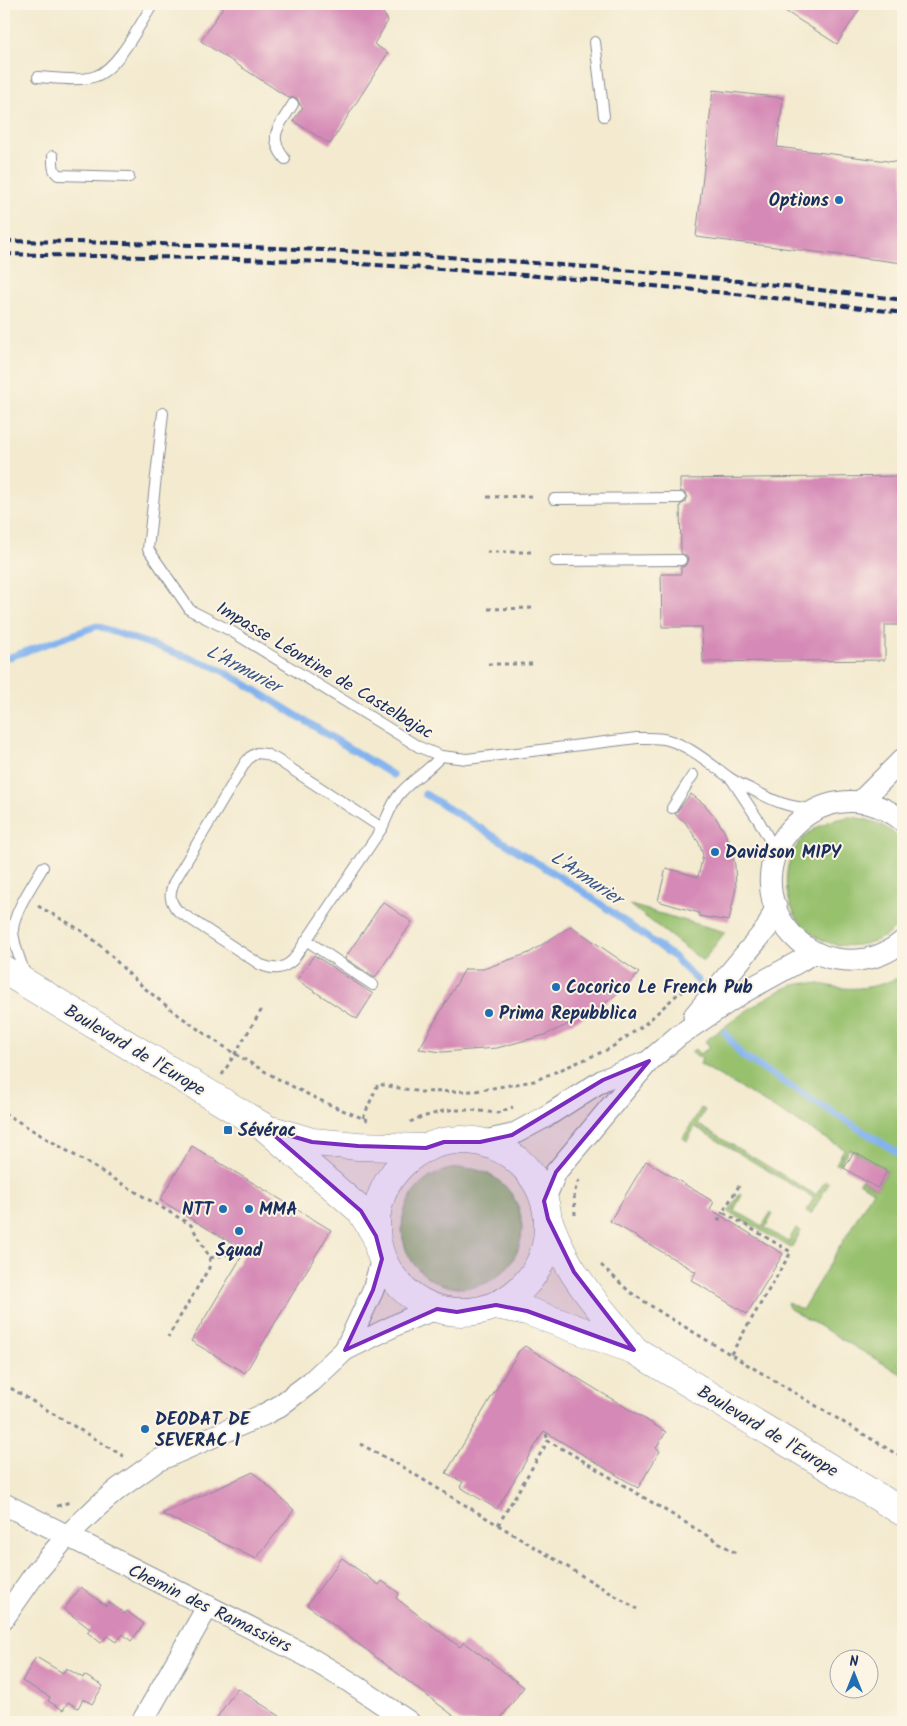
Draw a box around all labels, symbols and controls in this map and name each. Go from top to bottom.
place label: Options [769,187,830,216]
marker: Options [833,194,845,206]
street label: Impasse Léontine de Castelbajac [210,595,438,748]
water label: L'Armurier [200,638,289,704]
place label: Davidson MIPY [725,839,842,868]
water label: L'Armurier [544,844,631,916]
marker: Davidson MIPY [709,846,721,858]
place label: Cocorico Le French Pub [566,974,753,1003]
marker: Cocorico Le French Pub [550,981,562,993]
street label: Boulevard de l'Europe [58,998,210,1105]
place label: Prima Repubblica [499,1000,637,1029]
marker: Prima Repubblica [483,1007,495,1019]
place label: Sévérac [238,1117,296,1146]
marker: Sévérac [222,1124,234,1136]
place label: NTT [182,1196,215,1225]
place label: MMA [259,1196,298,1225]
marker: NTT [217,1203,229,1215]
marker: MMA [243,1203,255,1215]
marker: Squad [233,1225,245,1237]
place label: Squad [216,1237,263,1266]
street label: Boulevard de l'Europe [691,1379,843,1486]
place label: DEODAT DE SEVERAC 1 [155,1406,251,1456]
marker: DEODAT DE SEVERAC 1 [139,1423,151,1435]
street label: Chemin des Ramassiers [123,1557,296,1662]
north arrow [830,1648,880,1698]
text: N [850,1651,859,1673]

